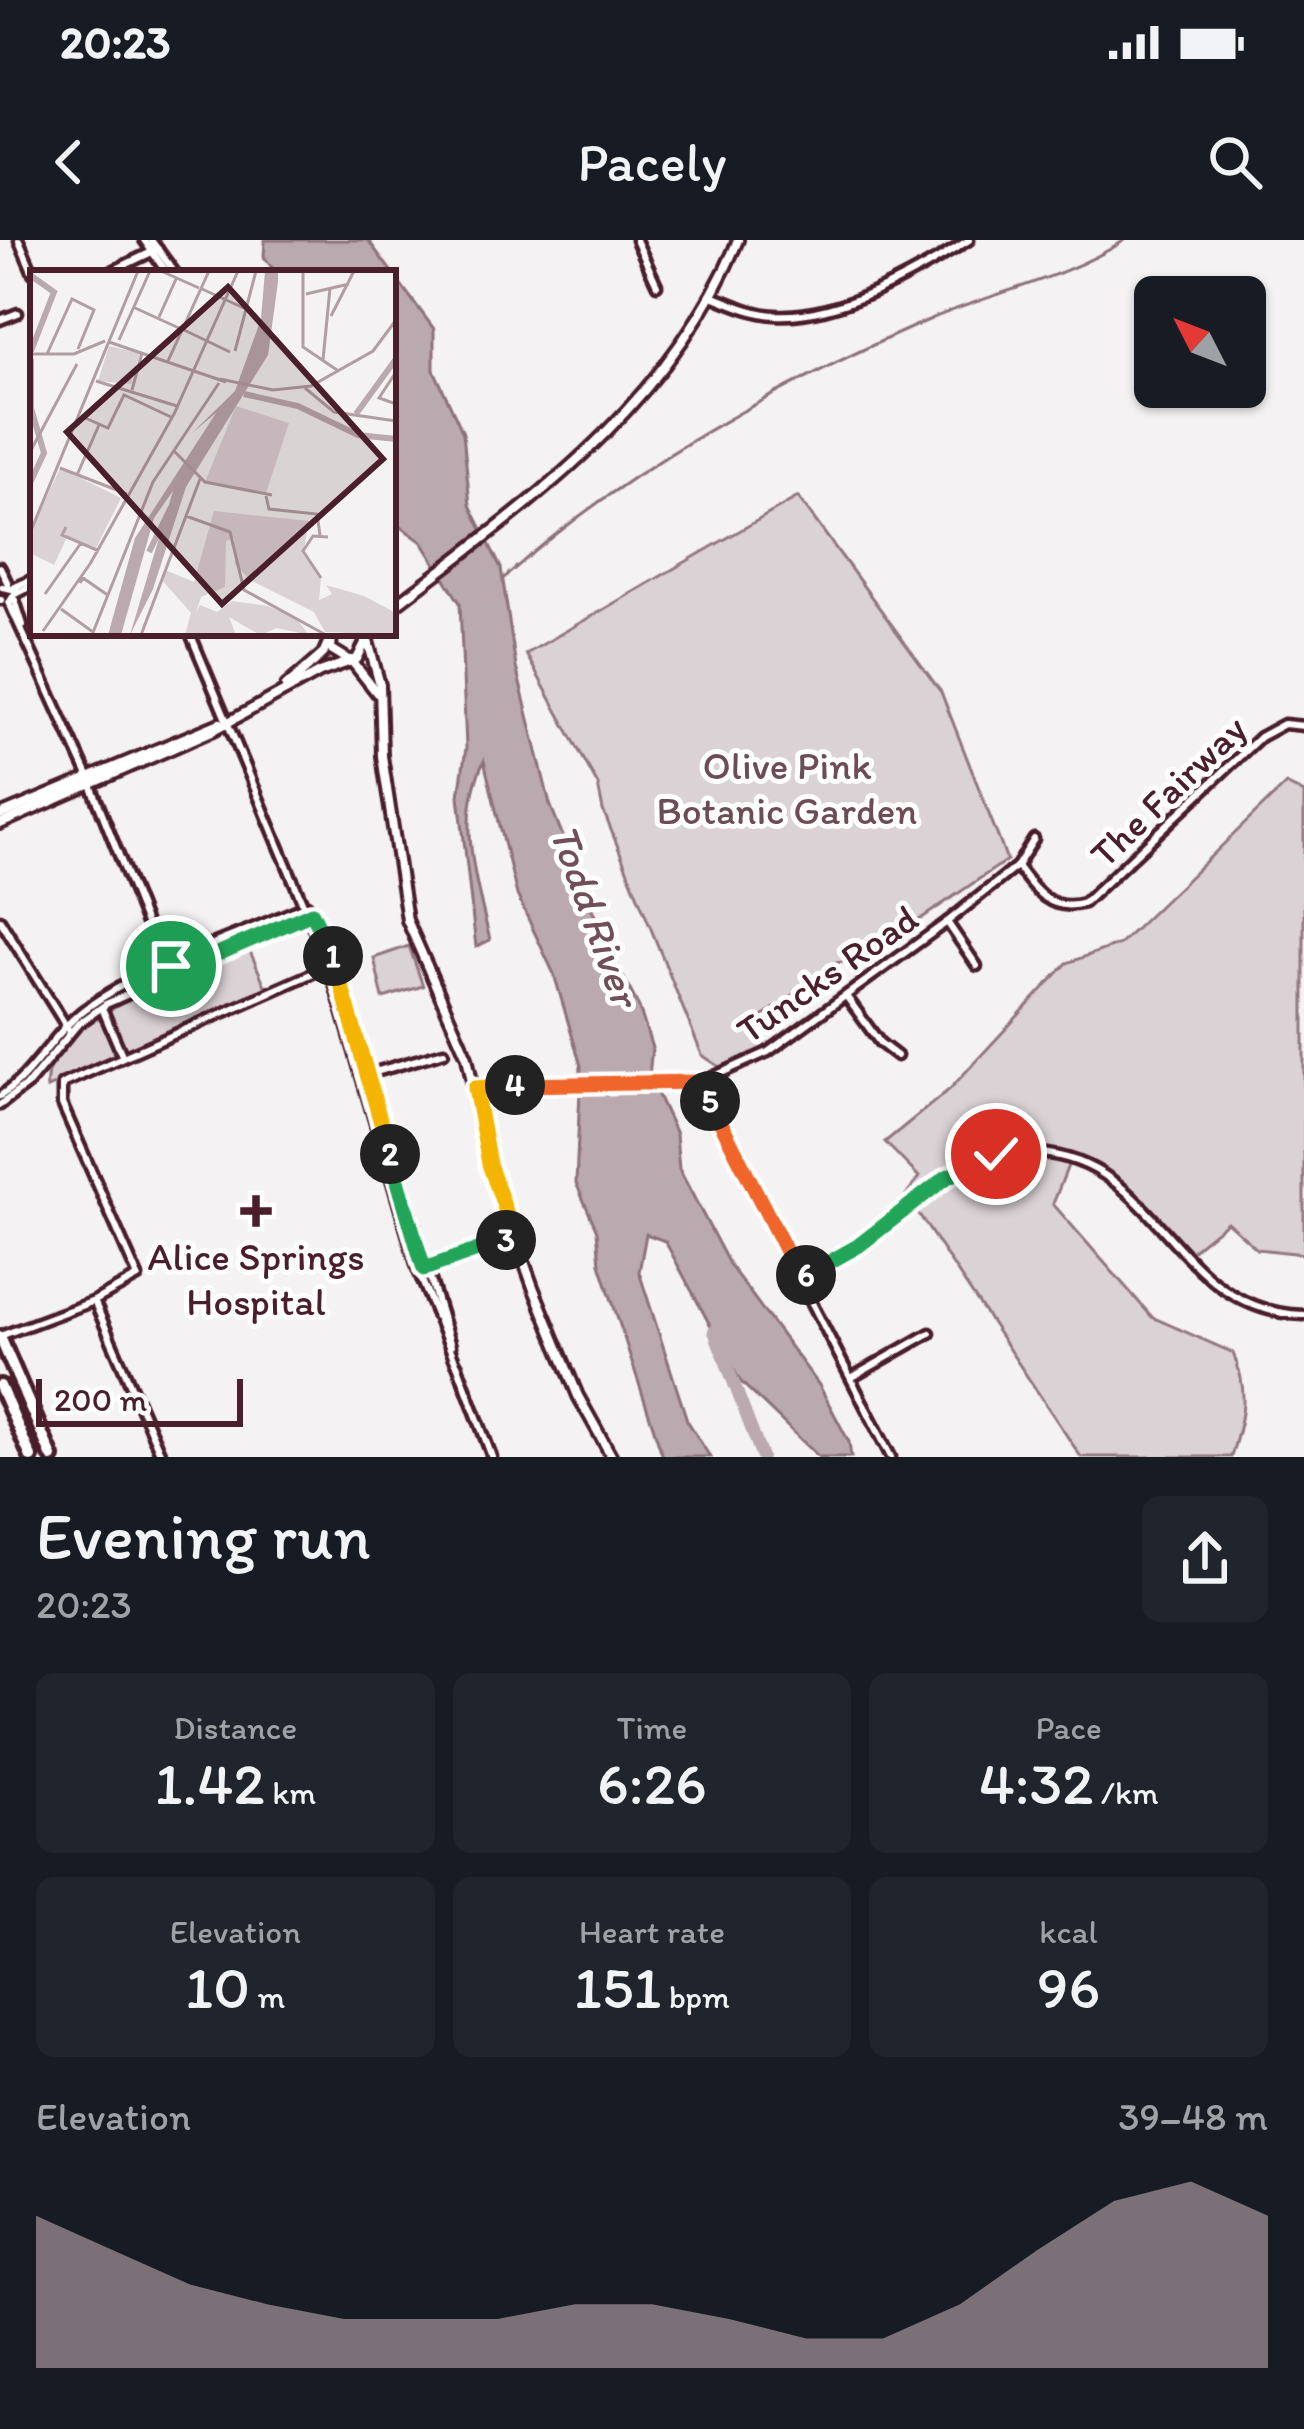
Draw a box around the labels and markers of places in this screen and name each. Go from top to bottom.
pin [120,915,222,1017]
pin: 1 [303,926,363,986]
pin: 4 [485,1055,545,1115]
pin: 5 [680,1071,740,1131]
pin [945,1103,1047,1205]
pin: 2 [360,1124,420,1184]
marker: Alice Springs Hospital [240,1195,272,1227]
pin: 3 [476,1210,536,1270]
place label: Alice Springs Hospital [147,1233,365,1325]
pin: 6 [776,1245,836,1305]

